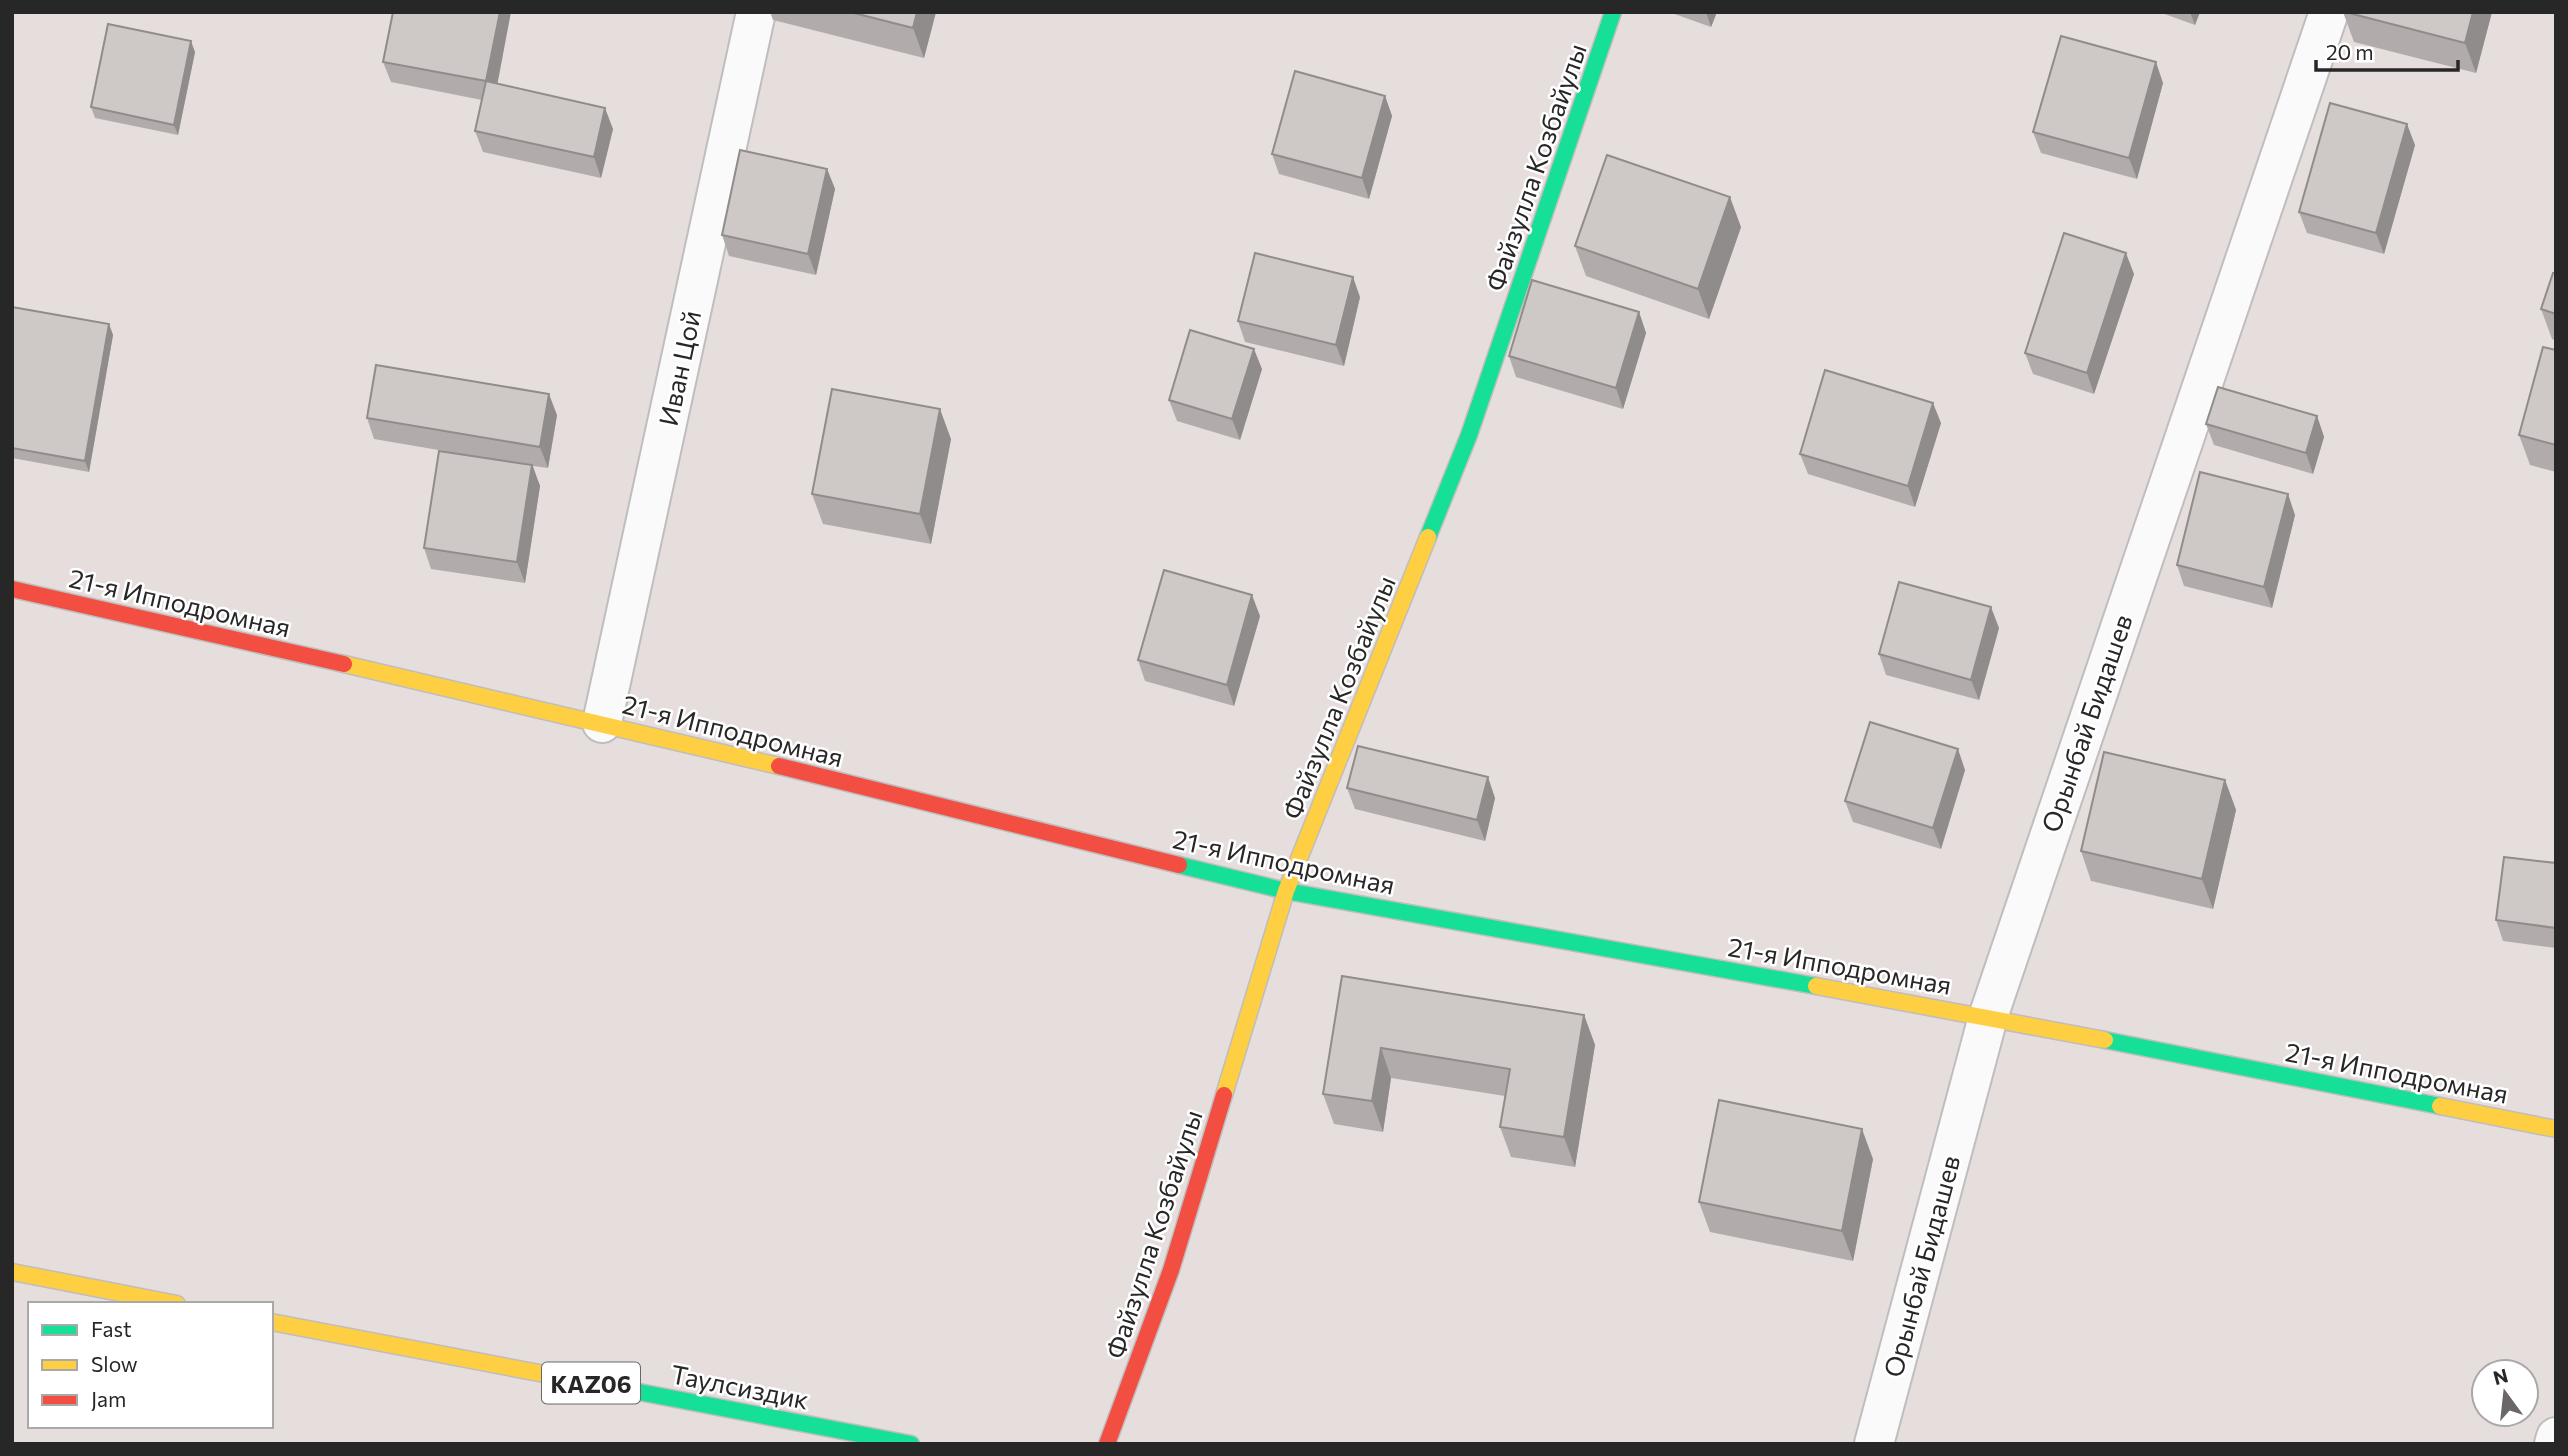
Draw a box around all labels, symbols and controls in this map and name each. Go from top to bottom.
scale bar [2316,28,2458,72]
street label: Файзулла Козбайулы [1478,39,1592,295]
text: 20 m [2326,39,2374,64]
street label: Иван Цой [652,308,706,428]
street label: 21-я Ипподромная [66,561,294,643]
street label: Файзулла Козбайулы [1275,571,1401,823]
street label: Орынбай Бидашев [2034,610,2138,836]
street label: 21-я Ипподромная [620,688,846,772]
street label: 21-я Ипподромная [1170,822,1398,900]
street label: 21-я Ипподромная [1726,930,1954,1000]
street label: 21-я Ипподромная [2283,1035,2511,1109]
street label: Файзулла Козбайулы [1098,1106,1208,1362]
street label: Орынбай Бидашев [1876,1152,1966,1380]
legend [28,1302,273,1428]
text: Fast [91,1316,132,1341]
text: Slow [91,1351,138,1376]
street label: Таулсиздик [669,1357,812,1415]
north arrow [2470,1358,2540,1428]
road number: KAZ06 [542,1363,640,1404]
text: N [2491,1363,2510,1389]
text: Jam [91,1386,126,1411]

